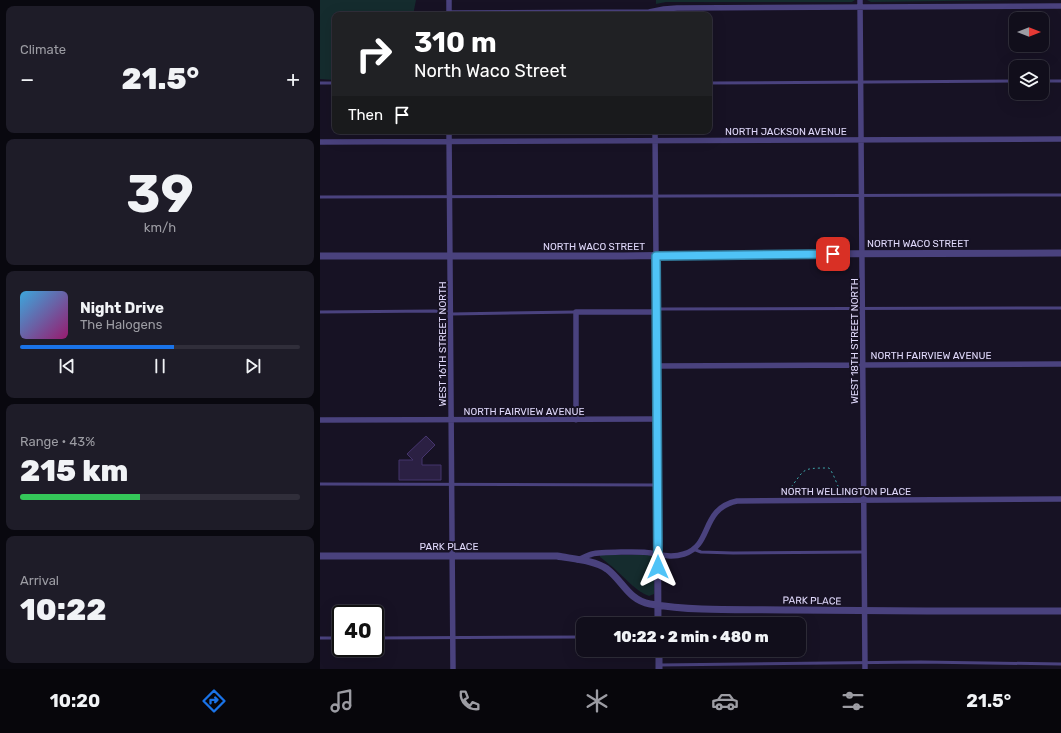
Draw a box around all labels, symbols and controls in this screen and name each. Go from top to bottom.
north arrow [1009,12,1049,52]
map controls [1009,12,1049,100]
text: 310 m [414,26,497,59]
icon: right [348,28,400,80]
text: Climate [20,42,66,57]
text: North Waco Street [414,60,566,82]
button: layers [1009,60,1049,100]
text: 21.5° [121,61,199,97]
text: − [20,66,34,93]
text: + [286,66,300,93]
icon: arrive [391,104,413,126]
text: Then [348,106,383,124]
street label: NORTH JACKSON AVENUE [725,126,847,138]
text: 39 [126,163,194,225]
text: km/h [144,220,176,235]
pin [816,237,850,271]
street label: NORTH WACO STREET [867,238,969,250]
street label: NORTH WACO STREET [543,241,645,253]
icon: arrive [822,243,844,265]
street label: WEST 18TH STREET NORTH [849,278,861,404]
street label: WEST 16TH STREET NORTH [437,281,449,407]
text: Night Drive [80,299,164,317]
text: The Halogens [80,317,162,332]
street label: NORTH FAIRVIEW AVENUE [871,350,991,362]
icon: previous [56,355,78,377]
icon: pause [149,355,171,377]
icon: next [242,355,264,377]
street label: NORTH FAIRVIEW AVENUE [464,406,584,418]
text: Range · 43% [20,434,95,449]
text: 215 km [20,453,128,489]
street label: NORTH WELLINGTON PLACE [781,486,911,498]
street label: PARK PLACE [420,541,478,553]
position arrow [637,546,679,588]
text: Arrival [20,573,59,588]
text: 10:22 [20,592,107,628]
street label: PARK PLACE [782,594,842,608]
speed limit sign: 40 [332,605,384,657]
text: 10:22 · 2 min · 480 m [613,628,769,646]
icon: directions [200,687,228,715]
icon: music [328,687,356,715]
icon: phone [455,687,483,715]
icon: climate [583,687,611,715]
icon: car [711,687,739,715]
icon: filters [839,687,867,715]
text: 10:20 [50,690,100,712]
text: 21.5° [966,690,1011,712]

